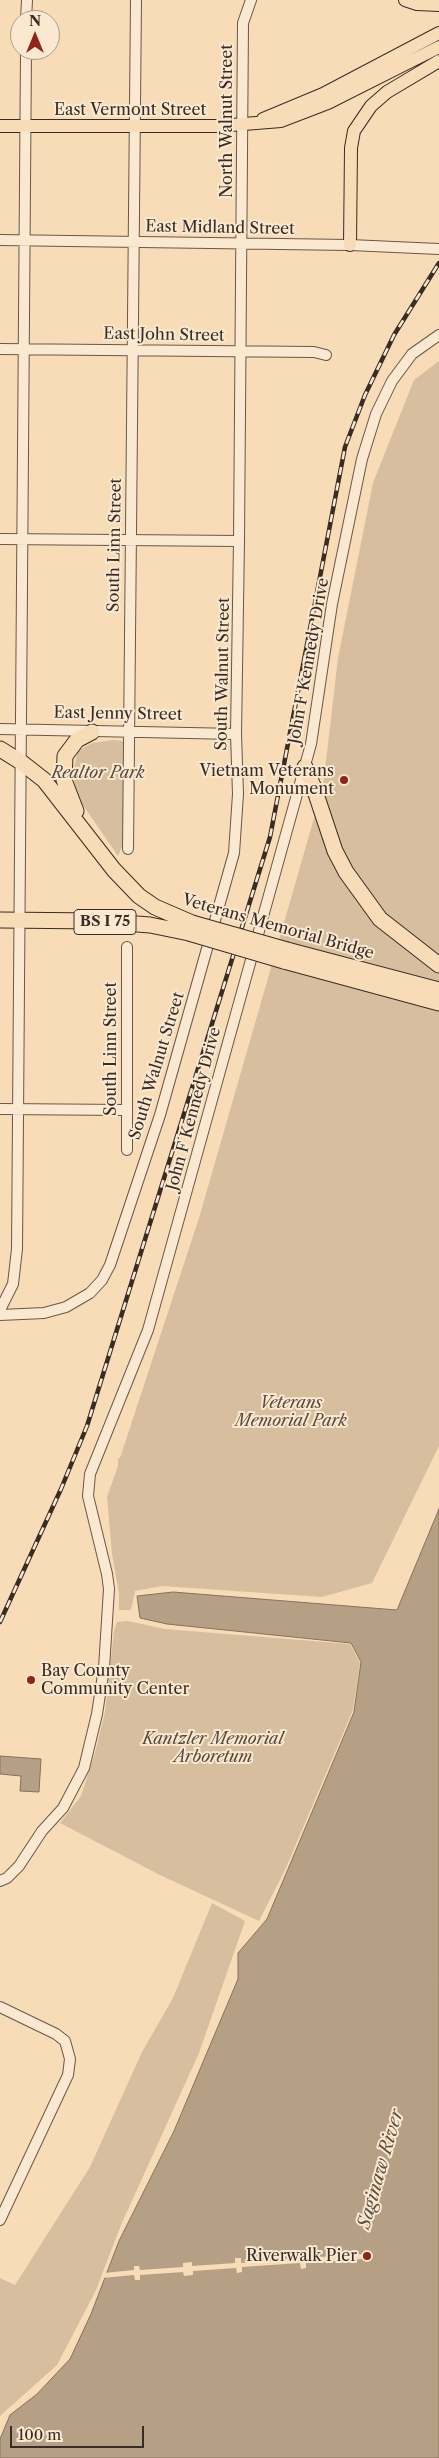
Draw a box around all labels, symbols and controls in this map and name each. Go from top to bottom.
north arrow [10,10,60,60]
text: N [29,12,41,30]
street label: North Walnut Street [217,44,237,198]
street label: East Vermont Street [54,100,206,120]
street label: East Midland Street [145,217,295,239]
street label: East John Street [103,324,225,346]
street label: South Linn Street [104,478,126,612]
street label: John F Kennedy Drive [285,576,333,746]
street label: South Walnut Street [212,597,234,751]
street label: East Jenny Street [53,703,183,725]
place label: Vietnam Veterans Monument [200,761,334,799]
park label: Realtor Park [52,763,144,783]
marker: Vietnam Veterans Monument [338,774,350,786]
street label: Veterans Memorial Bridge [180,890,376,964]
road number: BS I 75 [74,910,136,934]
street label: South Linn Street [101,982,121,1116]
street label: South Walnut Street [125,990,189,1142]
street label: John F Kennedy Drive [163,1025,225,1193]
park label: Veterans Memorial Park [235,1393,347,1431]
place label: Bay County Community Center [41,1661,189,1699]
marker: Bay County Community Center [25,1674,37,1686]
park label: Kantzler Memorial Arboretum [142,1729,284,1767]
water label: Saginaw River [354,2107,408,2231]
place label: Riverwalk Pier [246,2246,357,2266]
marker: Riverwalk Pier [361,2250,373,2262]
scale bar [12,2416,146,2448]
text: 100 m [18,2425,61,2444]

